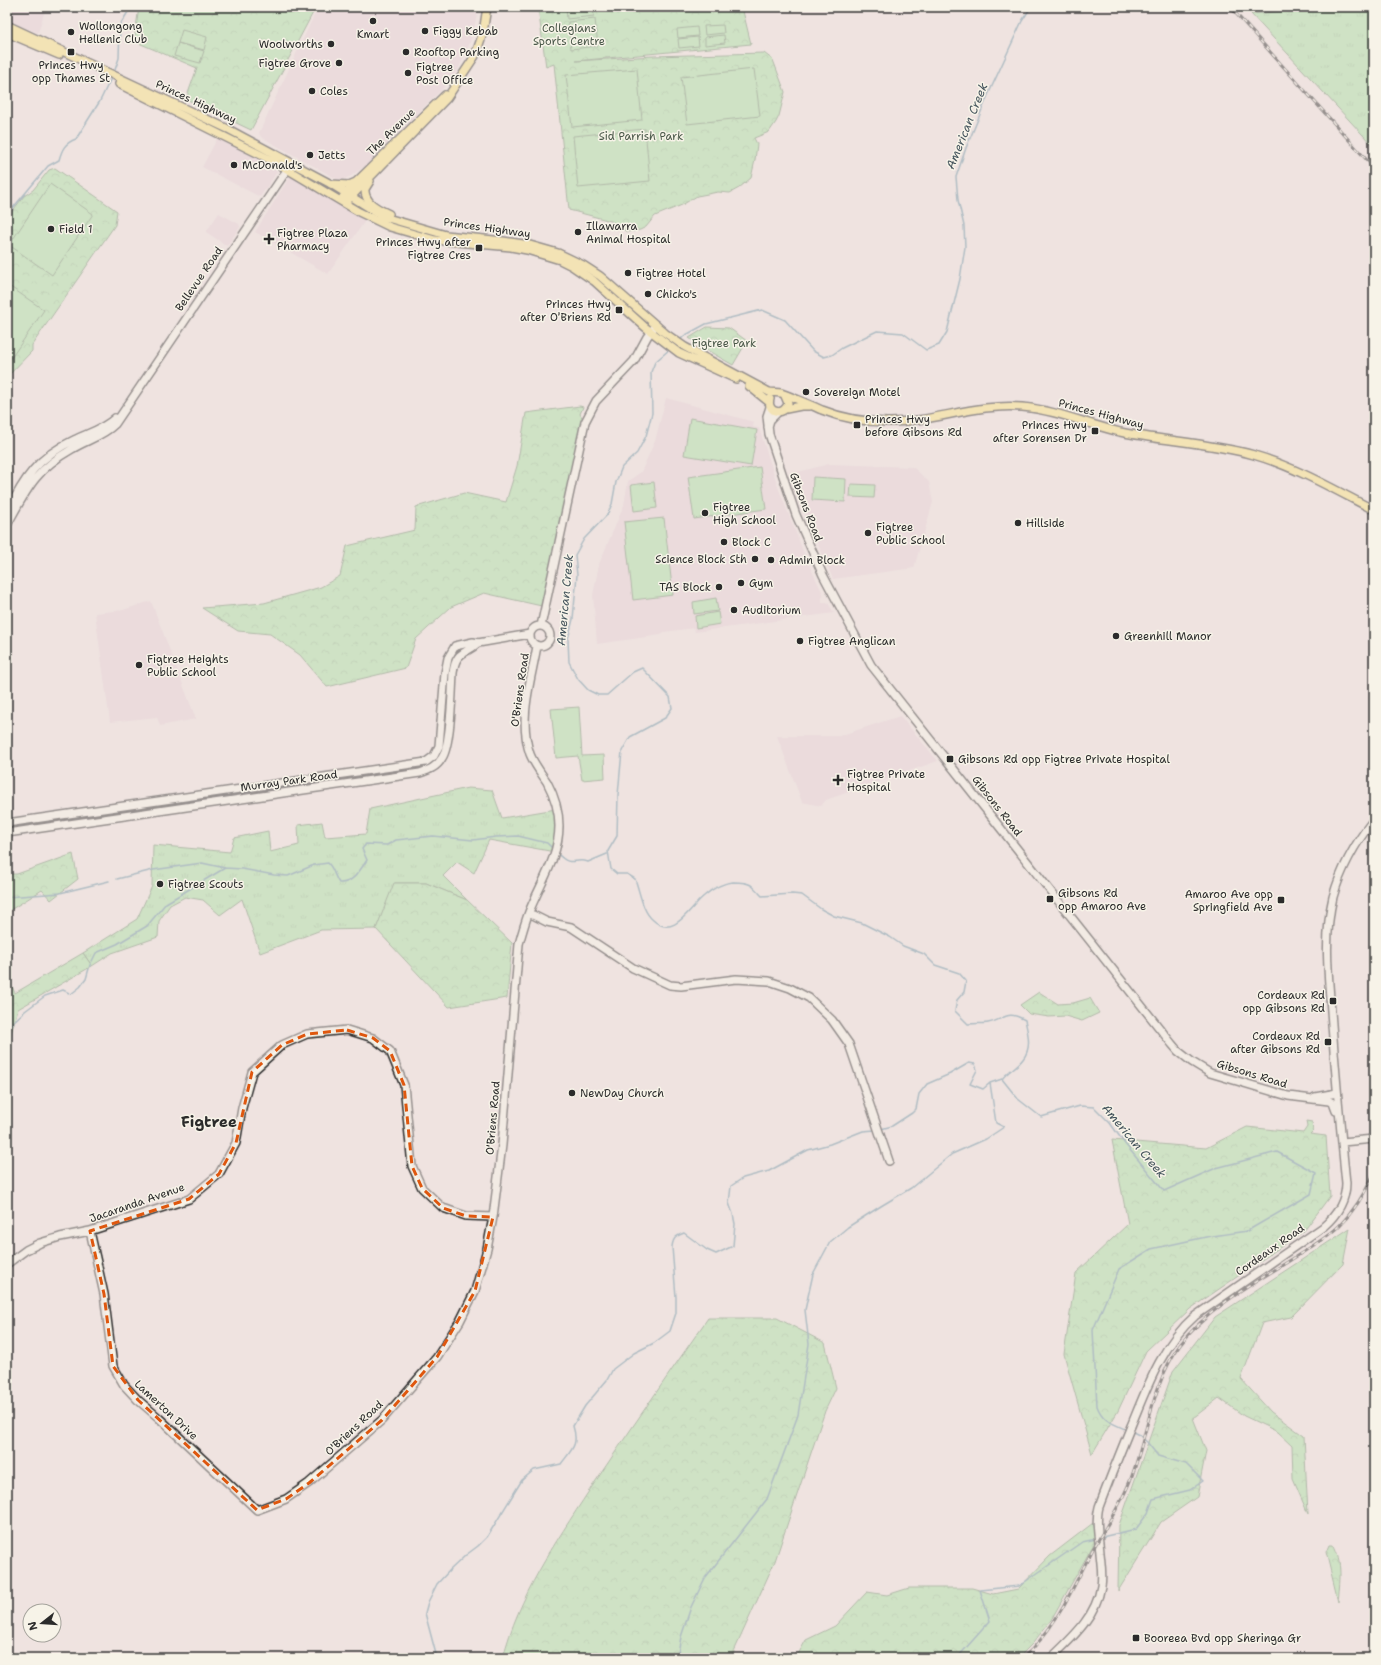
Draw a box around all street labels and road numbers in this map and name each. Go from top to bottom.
street label: Princes Highway [153,77,239,127]
street label: The Avenue [364,105,418,159]
street label: Princes Highway [442,214,532,242]
street label: Bellevue Road [172,244,226,314]
street label: Princes Highway [1057,395,1145,433]
street label: Gibsons Road [786,470,826,544]
street label: O'Briens Road [507,652,533,728]
street label: Murray Park Road [240,767,338,795]
street label: Gibsons Road [969,773,1025,839]
street label: Gibsons Road [1215,1056,1289,1092]
street label: O'Briens Road [482,1080,504,1156]
street label: Jacaranda Avenue [87,1180,187,1226]
street label: Cordeaux Road [1233,1221,1307,1279]
street label: Lamerton Drive [131,1377,201,1443]
street label: O'Briens Road [322,1397,386,1459]

